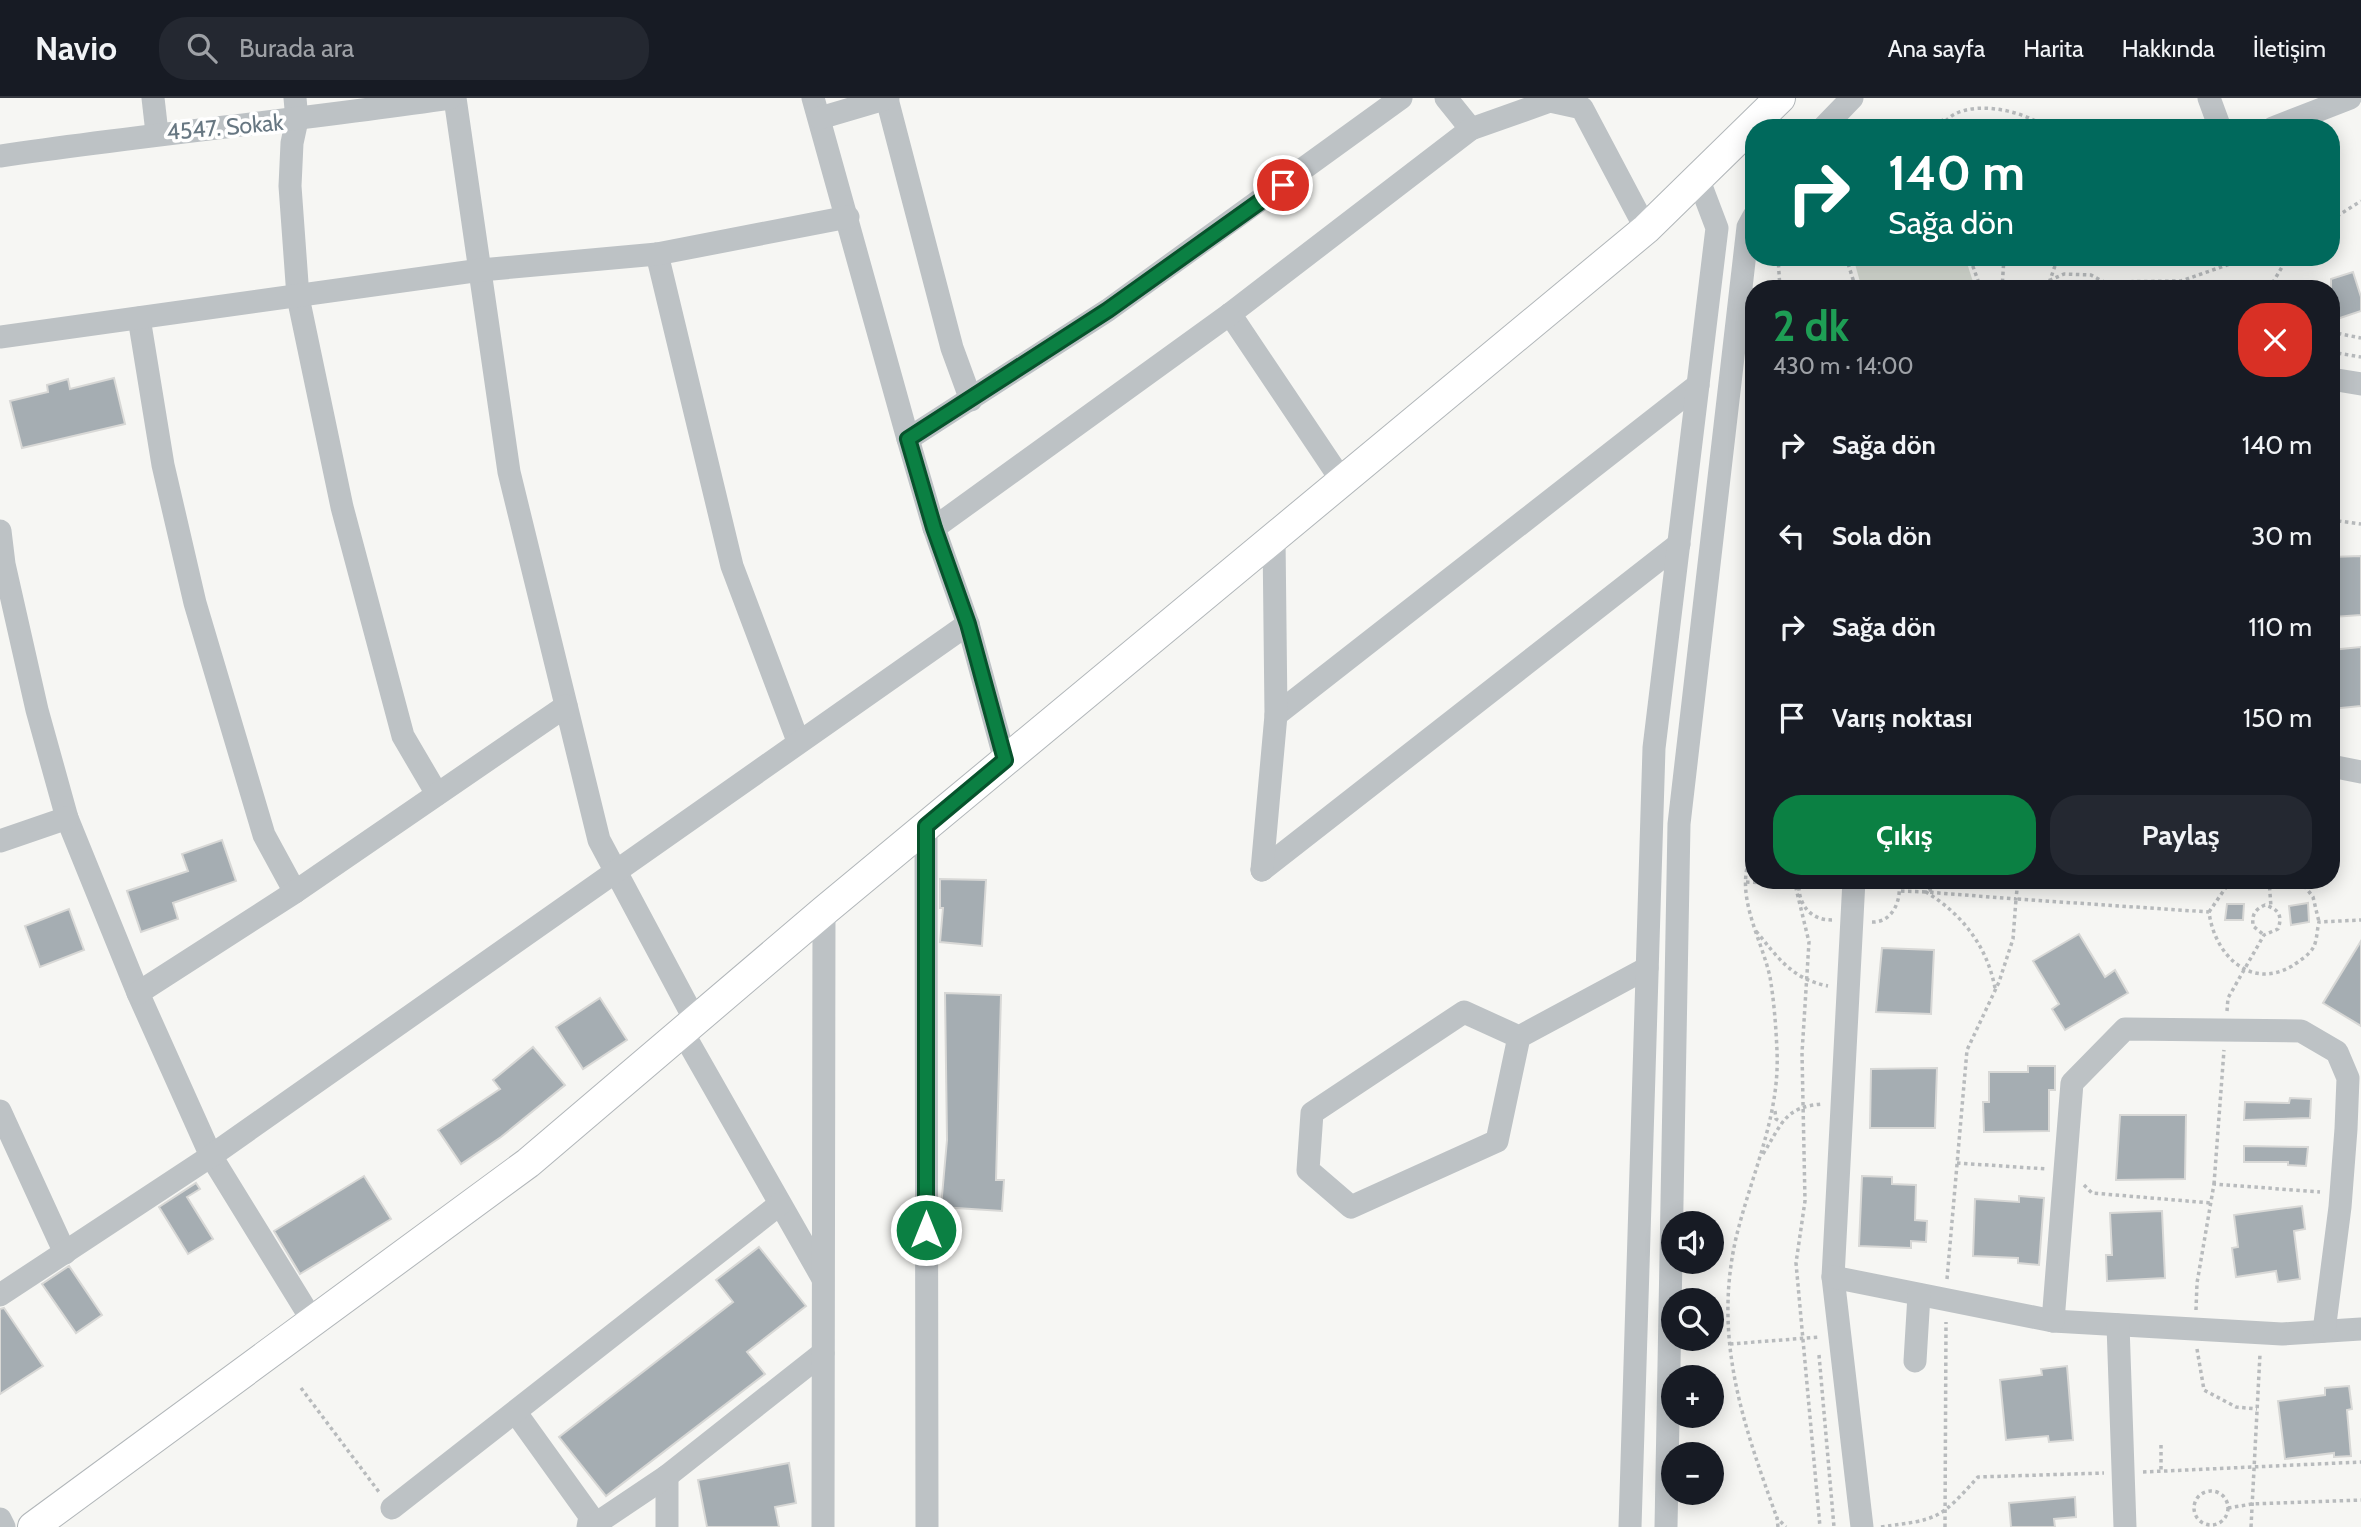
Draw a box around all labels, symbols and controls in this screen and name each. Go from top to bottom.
search box [159,17,649,80]
text: Navio [35,28,117,68]
icon: search [183,29,221,67]
text: Burada ara [239,32,354,64]
text: Ana sayfa [1888,34,1985,63]
text: Harita [2023,34,2084,63]
text: Hakkında [2122,34,2215,63]
text: İletişim [2253,34,2326,63]
street label: 4547. Sokak [165,108,285,146]
text: 140 m [1888,143,2025,202]
icon: right [1773,147,1864,238]
pin [1253,155,1313,215]
icon: arrive [1264,166,1302,204]
text: Sağa dön [1888,203,2014,242]
text: 2 dk [1773,300,1849,352]
button: close [2238,303,2312,377]
text: 430 m · 14:00 [1773,352,1914,380]
icon: right [1773,426,1811,464]
text: Sağa dön [1832,429,1936,461]
text: 140 m [2242,429,2312,461]
icon: left [1773,517,1811,555]
text: Sola dön [1832,520,1932,552]
text: 30 m [2251,520,2312,552]
icon: right [1773,608,1811,646]
text: Sağa dön [1832,611,1936,643]
text: 110 m [2248,611,2312,643]
icon: arrive [1773,699,1811,737]
text: Varış noktası [1832,702,1973,734]
text: 150 m [2243,702,2312,734]
button: Çıkış [1773,795,2036,875]
button: Paylaş [2050,795,2312,875]
position arrow [889,1193,963,1267]
map controls [1661,1211,1724,1505]
button: sound [1661,1211,1724,1274]
button: search [1661,1288,1724,1351]
button: + [1661,1365,1724,1428]
button: − [1661,1442,1724,1505]

